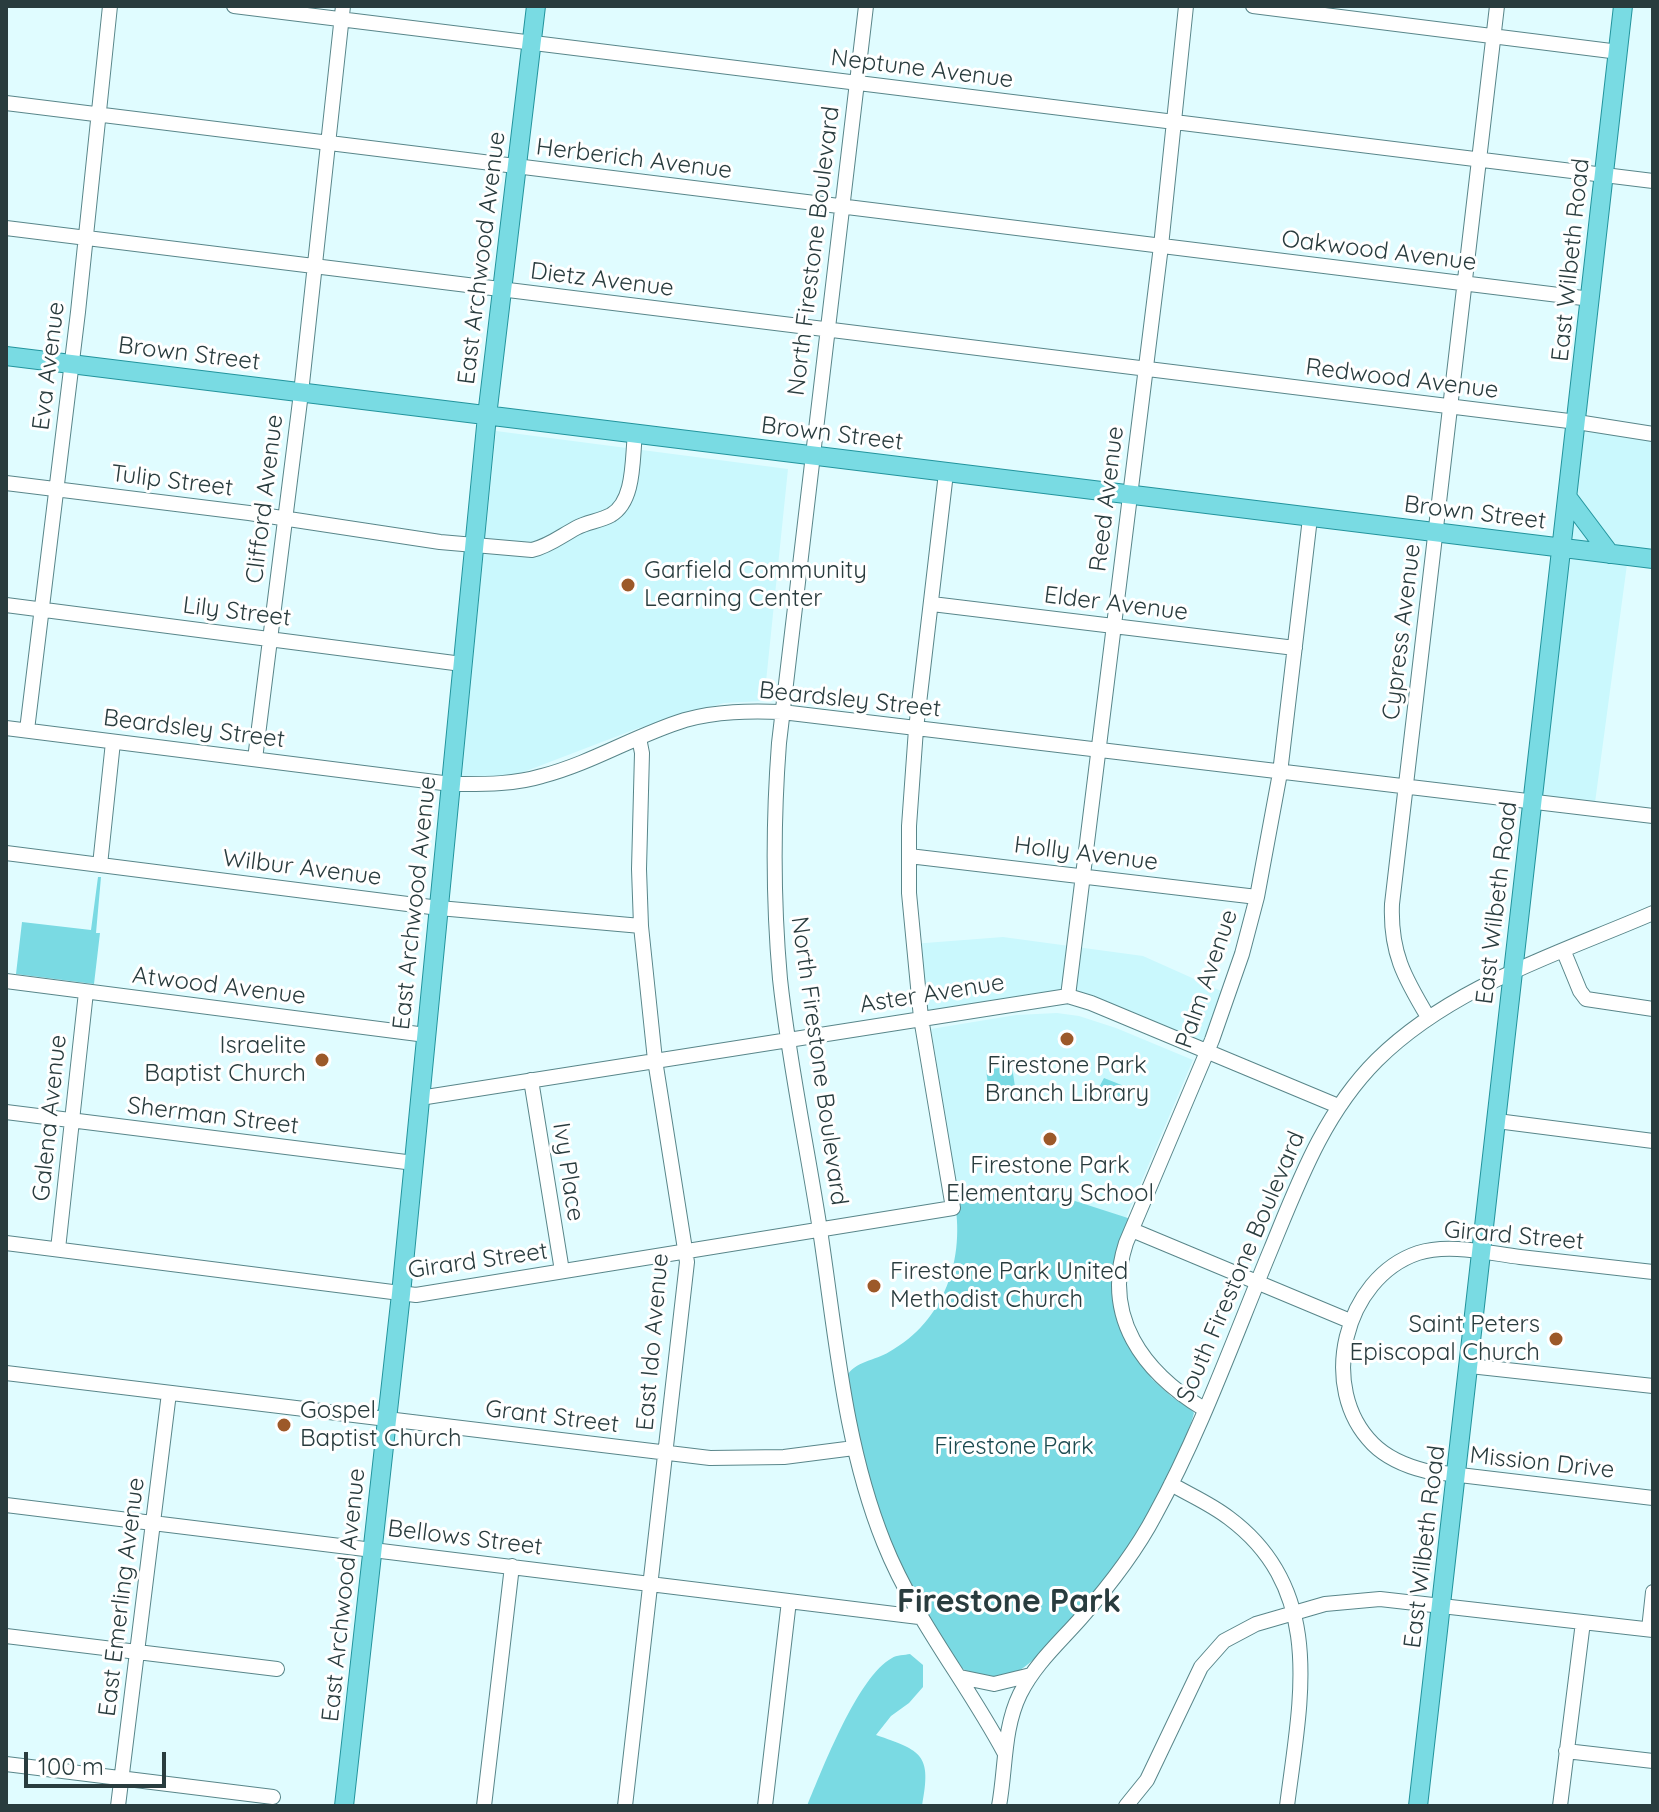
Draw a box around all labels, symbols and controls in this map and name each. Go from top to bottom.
street label: Neptune Avenue [829,44,1015,94]
street label: North Firestone Boulevard [782,105,846,397]
street label: East Archwood Avenue [452,130,512,386]
street label: Herberich Avenue [534,133,734,185]
street label: East Wilbeth Road [1546,157,1596,363]
street label: Oakwood Avenue [1280,225,1478,277]
street label: Dietz Avenue [529,257,675,303]
street label: Eva Avenue [27,300,71,432]
street label: Brown Street [116,331,262,377]
street label: Redwood Avenue [1304,353,1500,405]
street label: Brown Street [759,411,905,457]
street label: Clifford Avenue [240,413,290,585]
street label: Reed Avenue [1084,425,1130,573]
street label: Tulip Street [109,459,235,503]
street label: Brown Street [1402,490,1548,536]
street label: Cypress Avenue [1377,542,1427,722]
place label: Garfield Community Learning Center [644,557,867,613]
marker: Garfield Community Learning Center [619,576,637,594]
street label: Elder Avenue [1042,581,1190,627]
street label: Lily Street [181,591,293,633]
street label: Beardsley Street [758,676,942,724]
street label: Beardsley Street [102,704,286,754]
street label: East Archwood Avenue [387,775,443,1031]
street label: East Wilbeth Road [1470,800,1524,1006]
street label: Holly Avenue [1012,831,1160,877]
street label: Wilbur Avenue [221,844,383,892]
street label: Palm Avenue [1170,906,1244,1052]
street label: North Firestone Boulevard [784,915,854,1207]
street label: Atwood Avenue [131,961,307,1011]
street label: Aster Avenue [858,968,1006,1020]
marker: Firestone Park Branch Library [1058,1030,1076,1048]
place label: Israelite Baptist Church [144,1032,306,1088]
street label: Galena Avenue [27,1033,73,1203]
marker: Israelite Baptist Church [313,1051,331,1069]
place label: Firestone Park Branch Library [985,1052,1149,1108]
street label: Sherman Street [126,1091,300,1141]
street label: Ivy Place [546,1121,590,1223]
street label: South Firestone Boulevard [1171,1127,1311,1407]
marker: Firestone Park Elementary School [1041,1130,1059,1148]
place label: Firestone Park Elementary School [946,1152,1154,1208]
street label: Girard Street [1443,1216,1585,1256]
street label: Girard Street [406,1237,550,1285]
street label: East Ido Avenue [631,1252,675,1432]
place label: Firestone Park United Methodist Church [890,1258,1128,1314]
marker: Firestone Park United Methodist Church [865,1277,883,1295]
place label: Saint Peters Episcopal Church [1350,1311,1540,1367]
marker: Saint Peters Episcopal Church [1547,1330,1565,1348]
street label: Grant Street [484,1395,620,1439]
place label: Gospel Baptist Church [300,1397,462,1453]
marker: Gospel Baptist Church [275,1416,293,1434]
park label: Firestone Park [934,1433,1094,1461]
street label: Mission Drive [1468,1441,1616,1485]
street label: East Wilbeth Road [1398,1444,1452,1650]
street label: East Archwood Avenue [316,1467,372,1723]
street label: East Emerling Avenue [93,1476,151,1718]
street label: Bellows Street [386,1514,544,1562]
district label: Firestone Park [897,1583,1121,1621]
scale bar [28,1736,170,1786]
text: 100 m [38,1751,104,1781]

